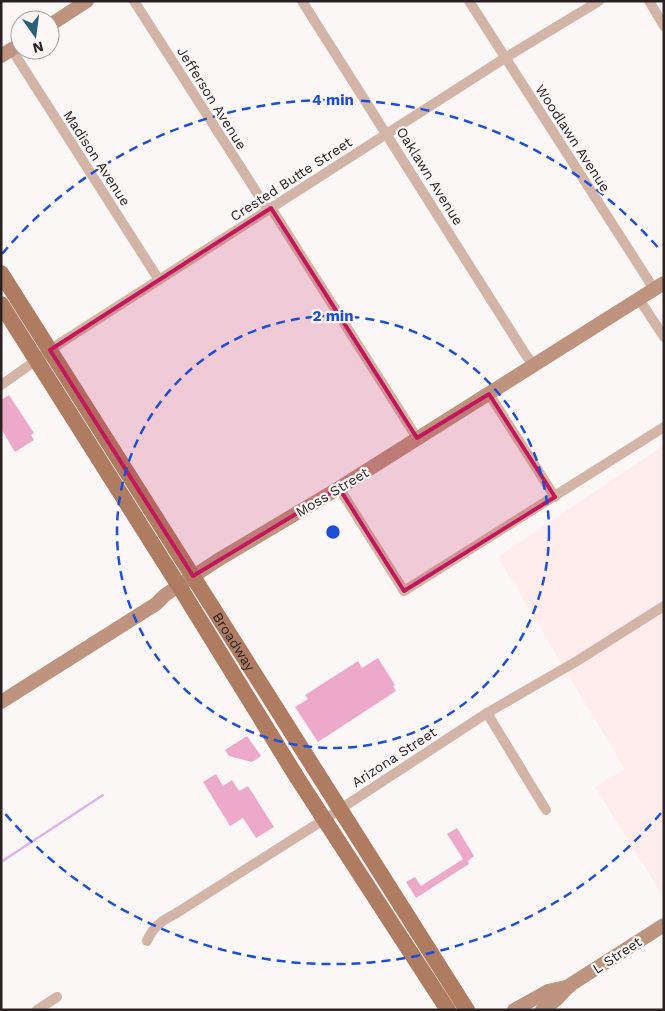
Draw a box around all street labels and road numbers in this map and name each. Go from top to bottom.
street label: Jefferson Avenue [174,44,250,152]
street label: Woodlawn Avenue [532,81,614,195]
street label: Madison Avenue [60,107,134,209]
street label: Oaklawn Avenue [393,124,467,228]
street label: Crested Butte Street [227,134,355,224]
street label: Moss Street [293,464,371,520]
street label: Broadway [210,609,259,674]
street label: Arizona Street [349,724,439,790]
street label: L Street [590,933,644,977]

